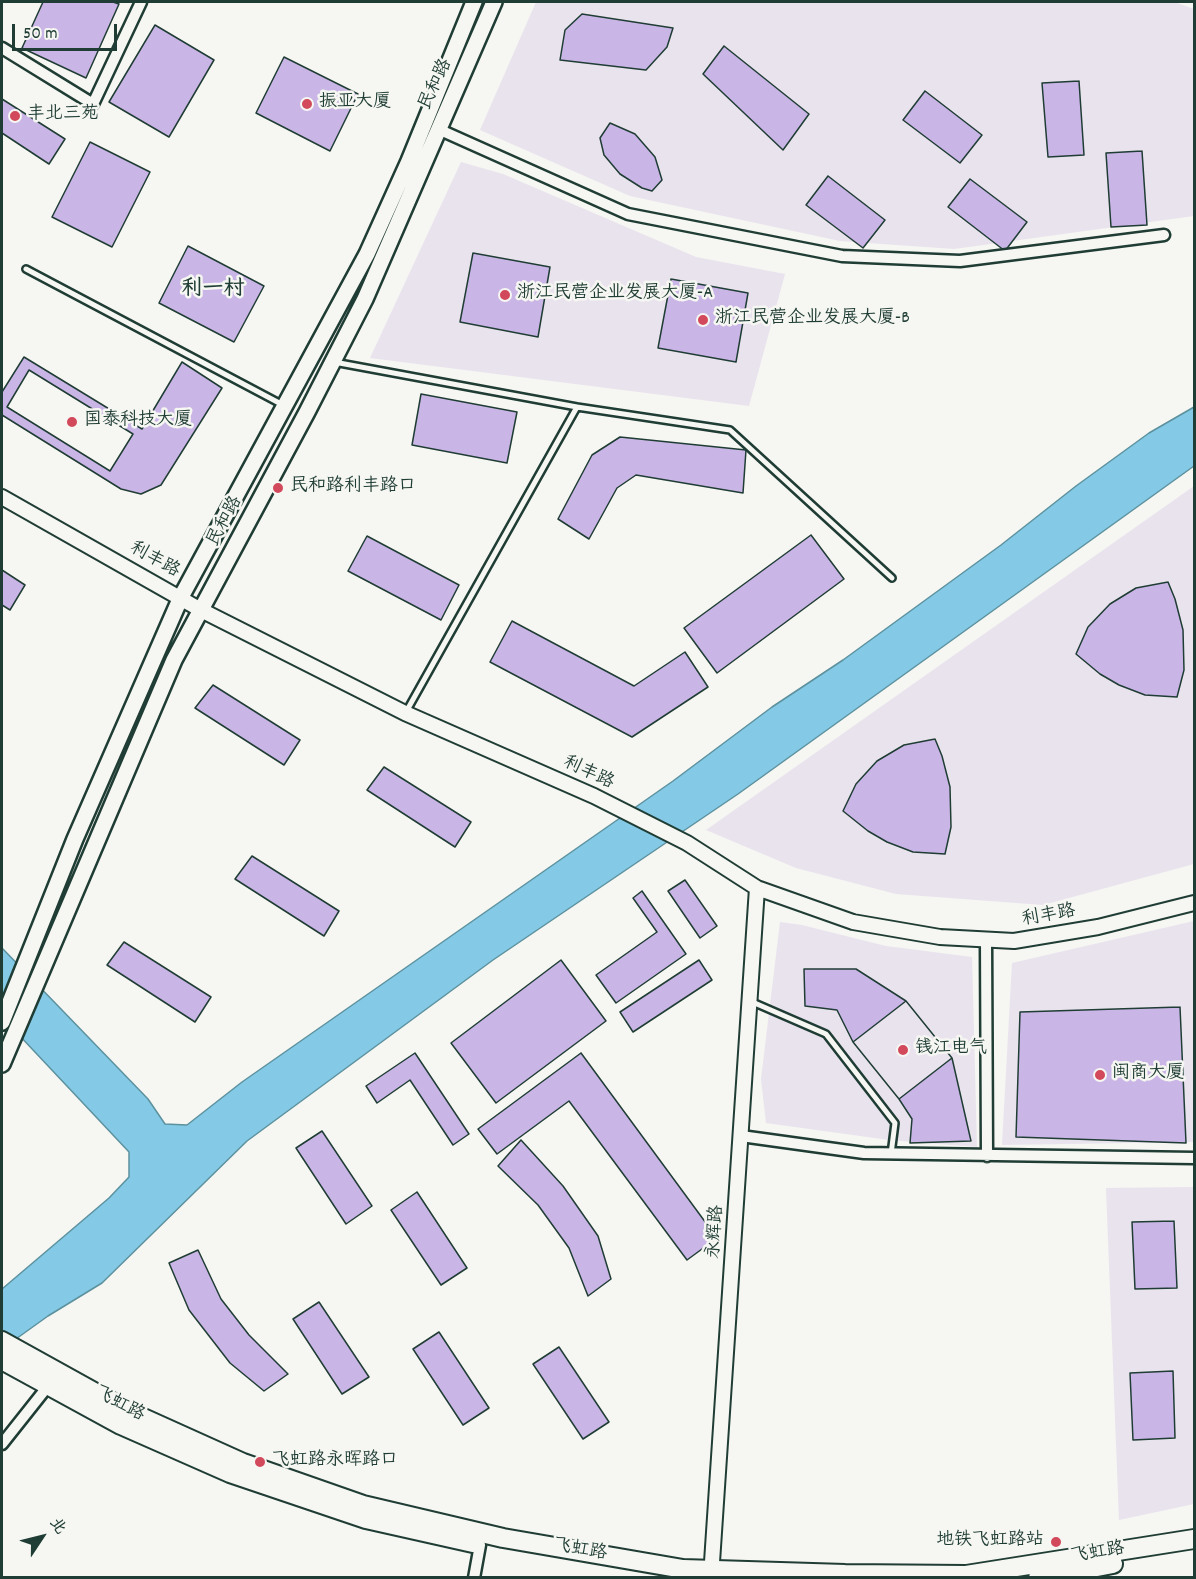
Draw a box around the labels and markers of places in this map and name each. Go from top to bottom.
place label: 振亚大厦 [319,93,391,115]
marker: 振亚大厦 [300,97,314,111]
place label: 丰北三苑 [27,105,99,127]
marker: 丰北三苑 [8,109,22,123]
place label: 浙江民营企业发展大厦-A [517,284,713,306]
marker: 浙江民营企业发展大厦-A [498,288,512,302]
place label: 浙江民营企业发展大厦-B [715,309,910,331]
marker: 浙江民营企业发展大厦-B [696,313,710,327]
place label: 国泰科技大厦 [84,411,192,433]
marker: 国泰科技大厦 [65,415,79,429]
place label: 民和路利丰路口 [290,477,416,499]
marker: 民和路利丰路口 [271,481,285,495]
place label: 钱江电气 [915,1039,987,1061]
marker: 钱江电气 [896,1043,910,1057]
place label: 闽商大厦 [1112,1064,1184,1086]
marker: 闽商大厦 [1093,1068,1107,1082]
place label: 飞虹路永晖路口 [272,1451,398,1473]
marker: 飞虹路永晖路口 [253,1455,267,1469]
place label: 地铁飞虹路站 [936,1531,1044,1553]
marker: 地铁飞虹路站 [1049,1535,1063,1549]

